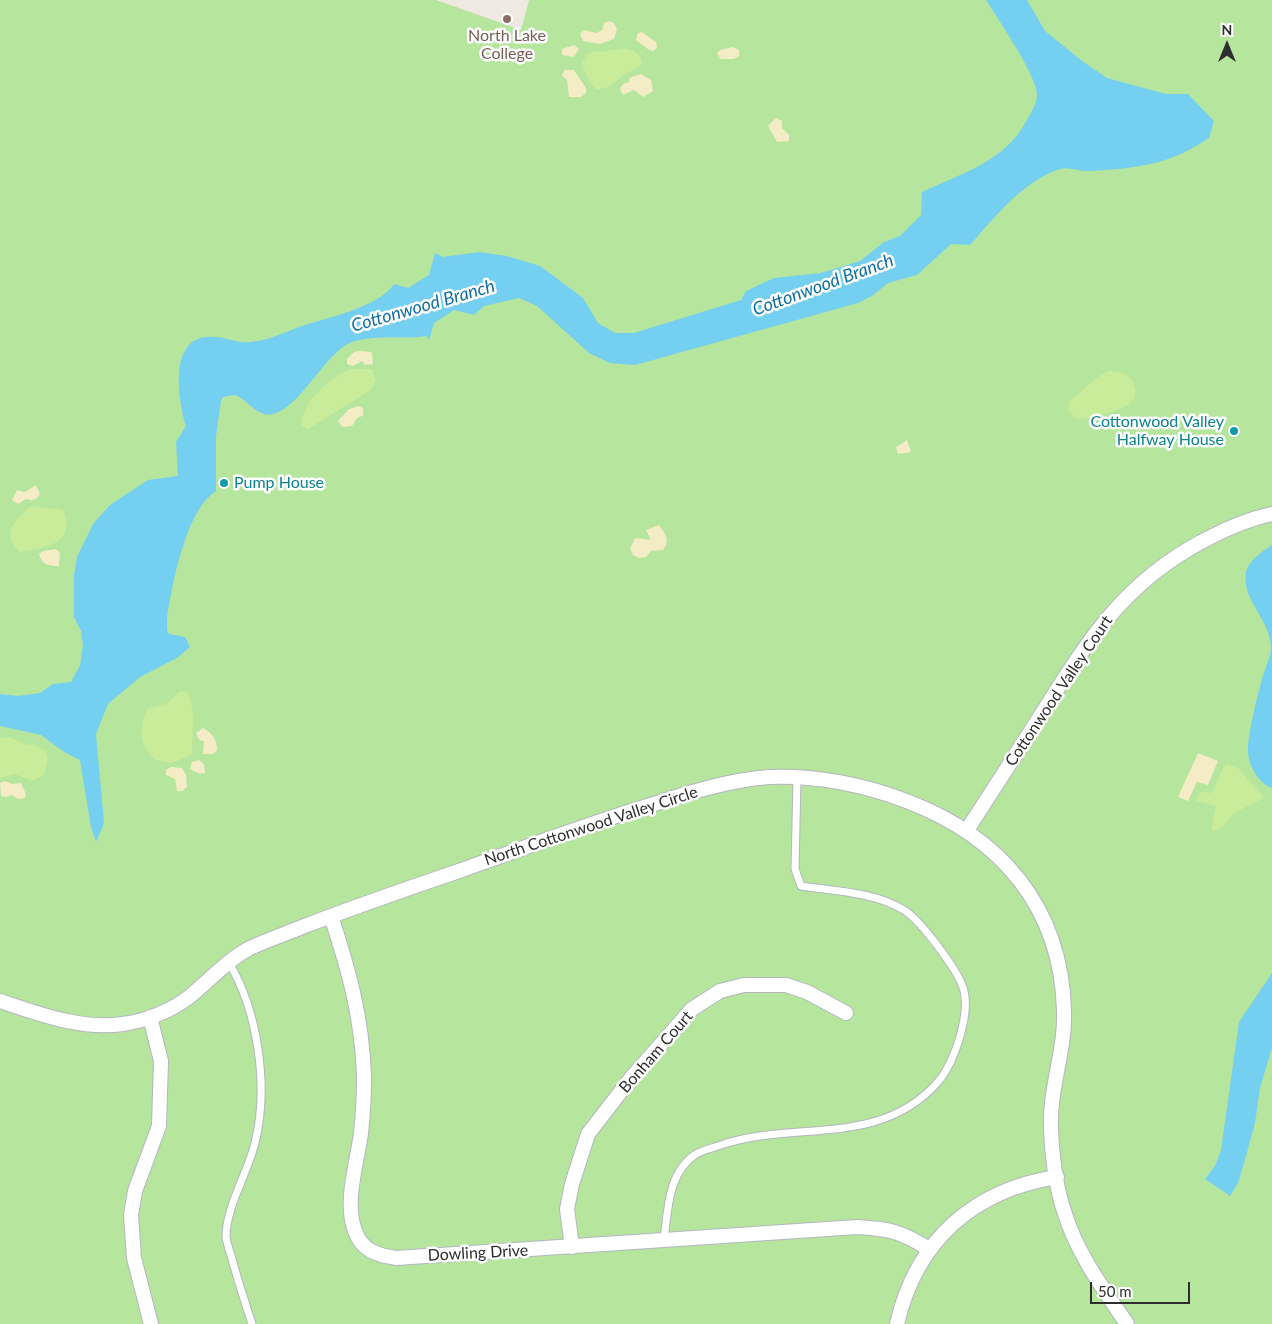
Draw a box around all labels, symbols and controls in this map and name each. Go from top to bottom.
marker: North Lake College [501,13,513,25]
north arrow [1202,20,1252,70]
text: N [1222,21,1232,38]
place label: North Lake College [468,26,546,64]
water label: Cottonwood Branch [750,249,896,321]
water label: Cottonwood Branch [349,275,497,337]
place label: Cottonwood Valley Halfway House [1090,412,1224,450]
marker: Cottonwood Valley Halfway House [1228,425,1240,437]
place label: Pump House [234,473,324,493]
marker: Pump House [218,477,230,489]
street label: Cottonwood Valley Court [1001,612,1117,770]
street label: North Cottonwood Valley Circle [482,782,700,870]
street label: Bonham Court [615,1007,697,1097]
street label: Dowling Drive [427,1241,529,1265]
scale bar [1092,1272,1192,1304]
text: 50 m [1098,1282,1132,1300]

